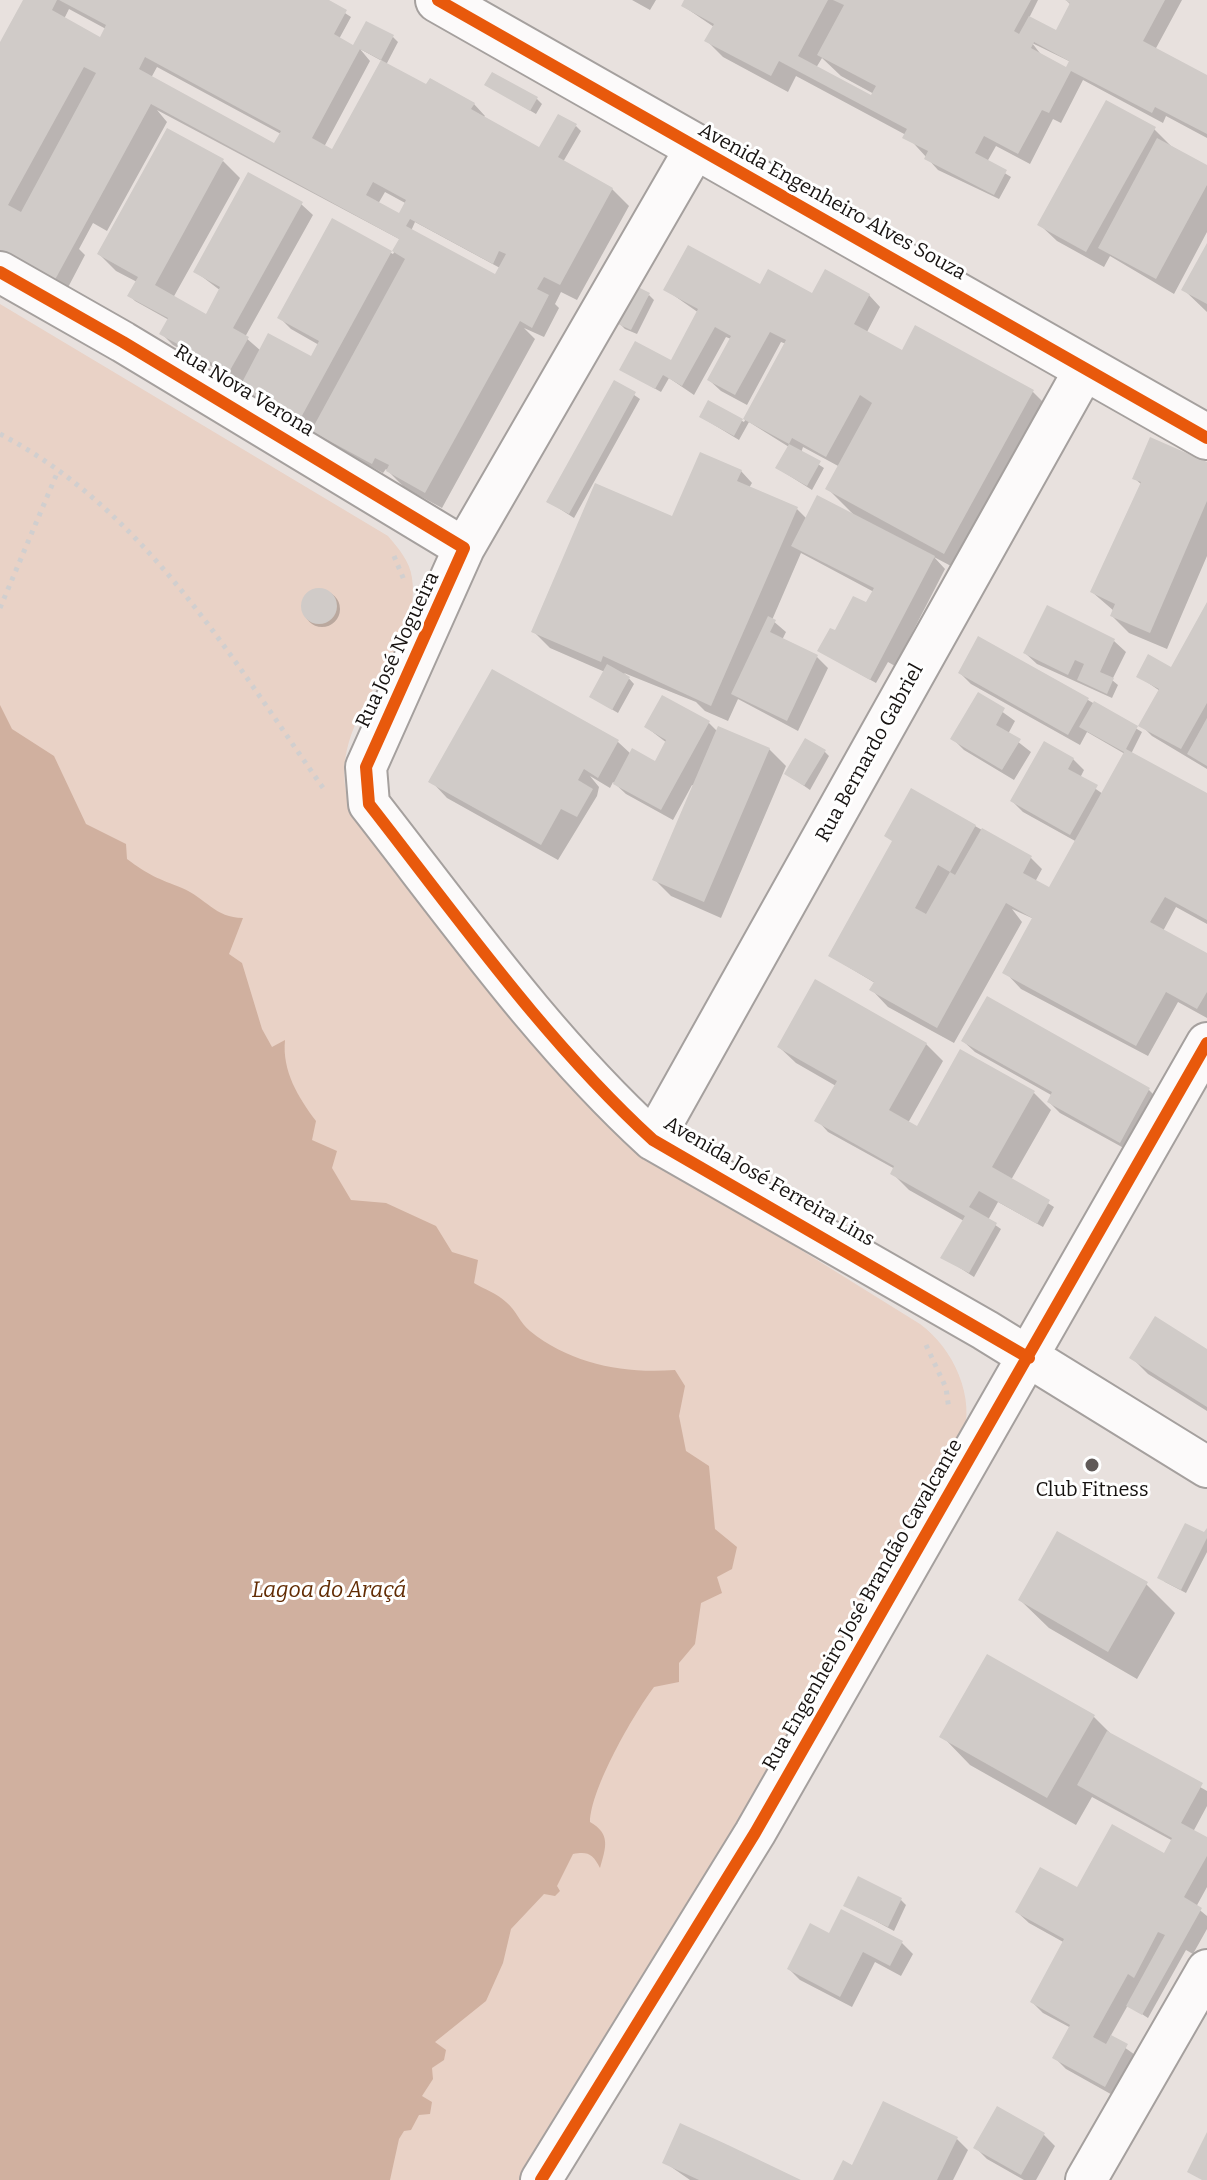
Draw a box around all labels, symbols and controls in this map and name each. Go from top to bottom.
street label: Avenida Engenheiro Alves Souza [694,118,970,286]
street label: Rua Nova Verona [170,340,318,442]
street label: Rua José Nogueira [351,568,445,732]
street label: Rua Bernardo Gabriel [811,660,929,846]
street label: Avenida José Ferreira Lins [660,1112,878,1252]
street label: Rua Engenheiro José Brandão Cavalcante [758,1435,968,1775]
marker: Club Fitness [1083,1456,1101,1474]
place label: Club Fitness [1036,1478,1148,1502]
water label: Lagoa do Araçá [252,1578,406,1604]

